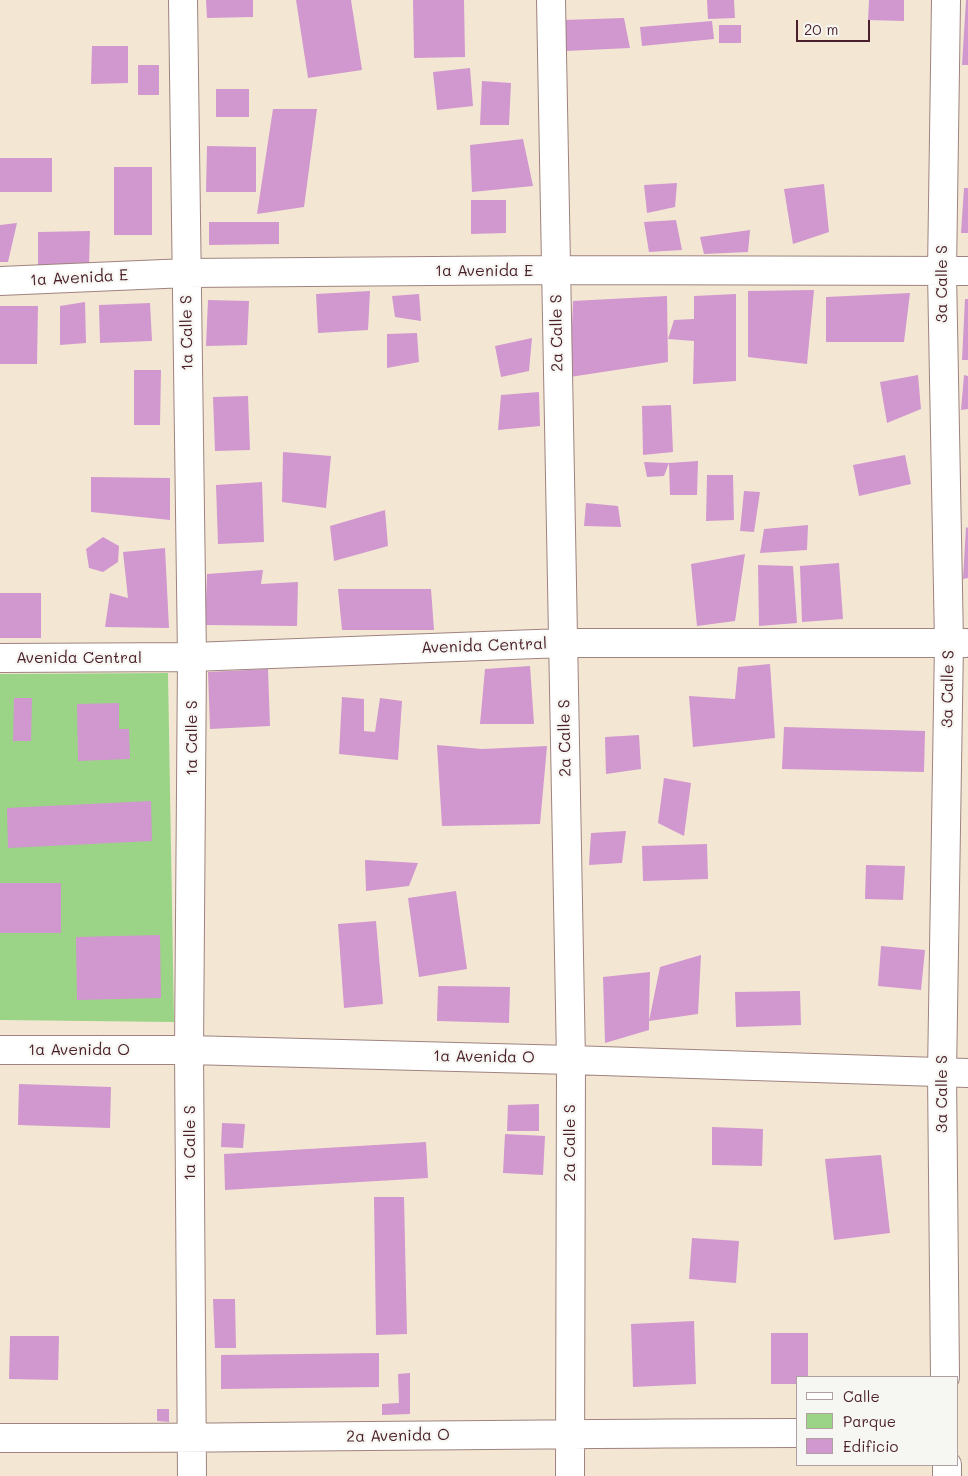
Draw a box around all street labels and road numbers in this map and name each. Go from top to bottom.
street label: 3a Calle S [932,245,952,323]
street label: 1a Avenida E [435,261,533,281]
street label: 1a Avenida E [29,266,129,290]
street label: 2a Calle S [547,294,567,372]
street label: 1a Calle S [177,295,197,371]
street label: Avenida Central [421,634,547,658]
street label: Avenida Central [16,648,142,668]
street label: 3a Calle S [938,650,958,728]
street label: 2a Calle S [555,699,575,777]
street label: 1a Calle S [182,700,202,776]
street label: 1a Avenida O [28,1040,130,1060]
street label: 1a Avenida O [433,1047,535,1067]
street label: 3a Calle S [932,1055,952,1133]
street label: 2a Calle S [560,1104,580,1182]
street label: 1a Calle S [180,1105,200,1181]
street label: 2a Avenida O [346,1425,450,1447]

